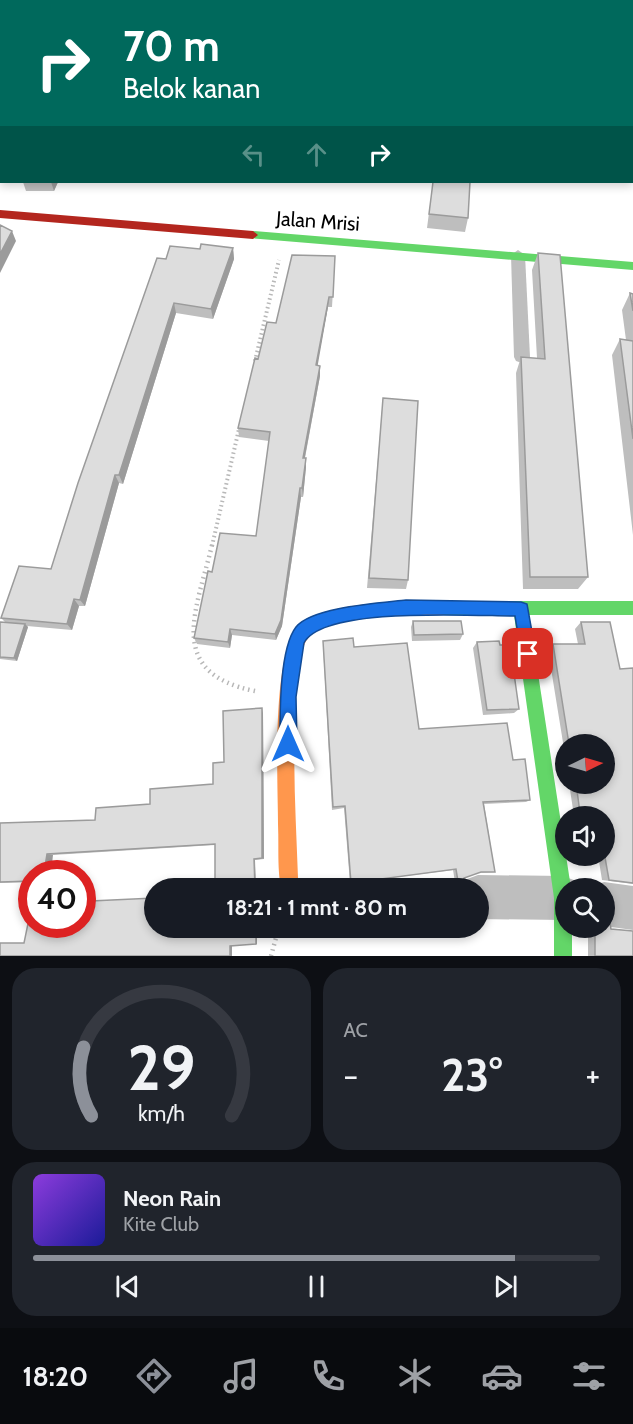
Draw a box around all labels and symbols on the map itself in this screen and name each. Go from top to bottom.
street label: Jalan Mrisi [274,206,361,236]
pin [502,628,553,679]
position arrow [256,712,320,776]
north arrow [555,734,615,794]
speed limit sign: 40 [18,860,96,938]

